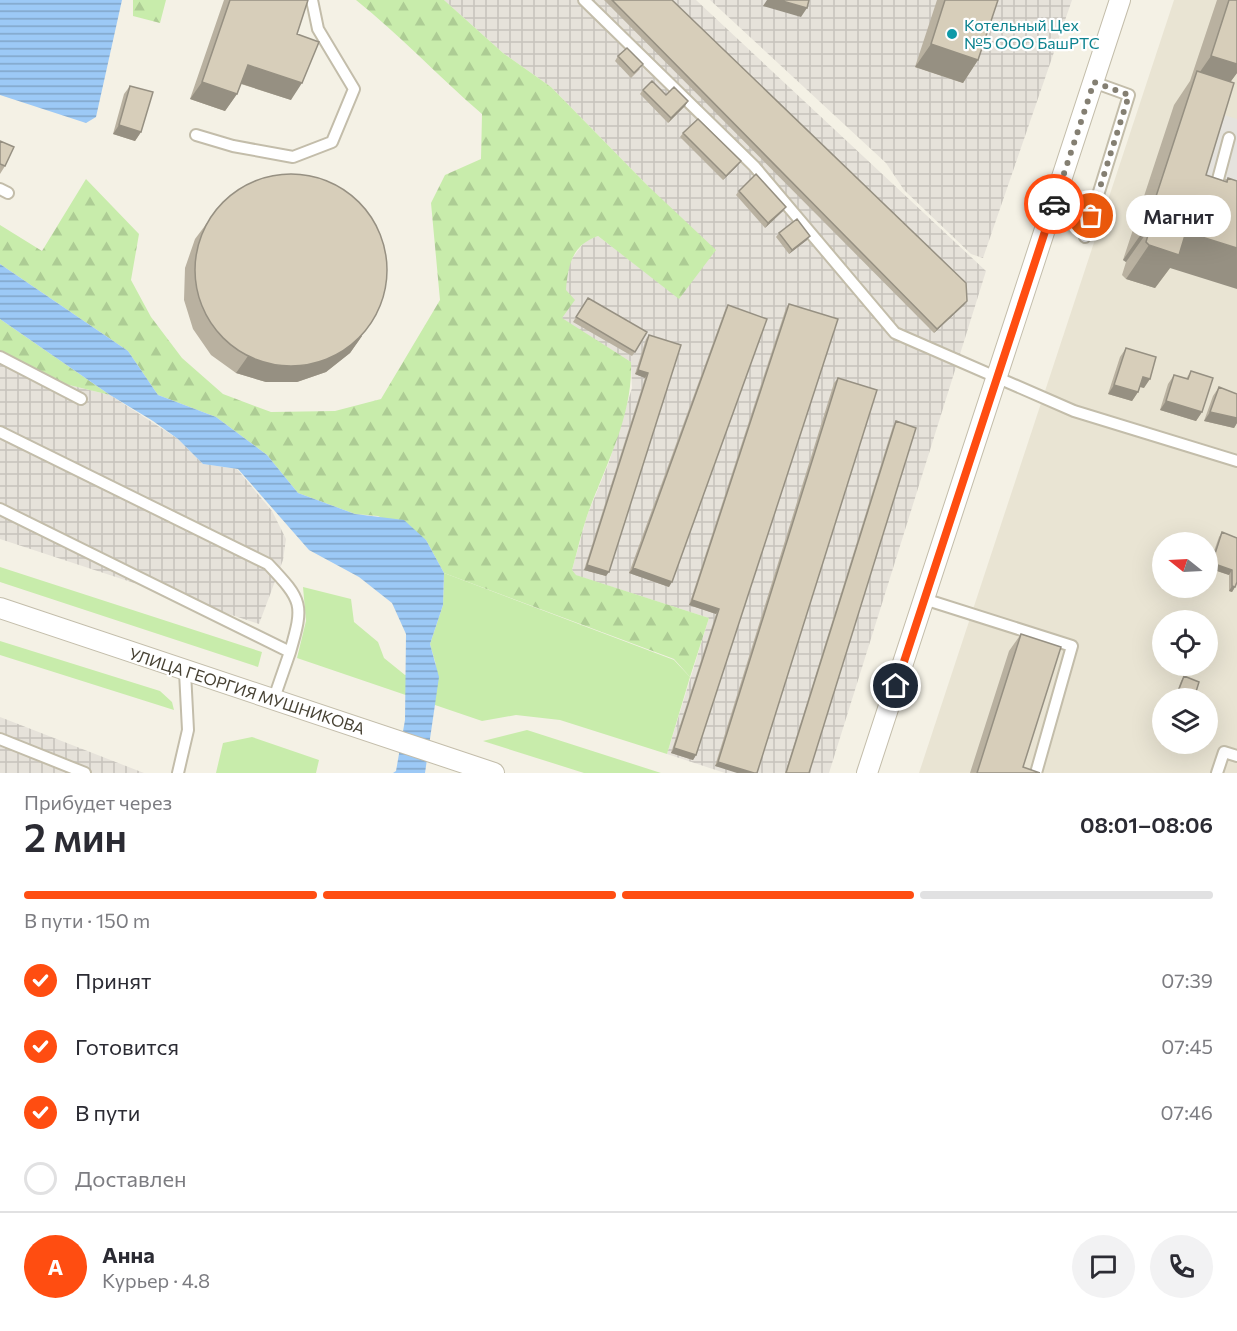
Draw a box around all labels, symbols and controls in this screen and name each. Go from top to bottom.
place label: Котельный Цех №5 ООО БашРТС [964,15,1100,52]
marker: Котельный Цех №5 ООО БашРТС [945,27,959,41]
courier [1024,174,1084,234]
icon: car [1038,188,1071,221]
pin [1065,190,1116,241]
callout: Магнит [1127,195,1232,237]
icon: bag [1074,199,1107,232]
text: Магнит [1143,204,1214,228]
north arrow [1152,532,1218,598]
map controls [1152,532,1218,754]
button: locate [1152,610,1218,676]
street label: УЛИЦА ГЕОРГИЯ МУШНИКОВА [127,643,367,738]
pin [870,660,921,711]
icon: home [879,669,912,702]
button: layers [1152,688,1218,754]
text: Прибудет через [24,790,172,814]
text: 08:01–08:06 [1080,811,1213,838]
text: 2 мин [24,812,127,860]
text: В пути · 150 m [24,908,150,932]
icon: check [24,964,57,997]
text: Принят [75,967,151,994]
text: 07:39 [1161,968,1213,992]
icon: check [24,1030,57,1063]
text: Готовится [75,1033,179,1060]
text: 07:45 [1161,1034,1213,1058]
icon: check [24,1096,57,1129]
text: В пути [75,1099,140,1126]
text: 07:46 [1161,1100,1213,1124]
text: Доставлен [75,1165,187,1192]
button: chat [1072,1235,1135,1298]
button: phone [1150,1235,1213,1298]
text: Анна [102,1241,155,1268]
text: А [48,1253,63,1280]
text: Курьер · 4.8 [102,1268,210,1292]

